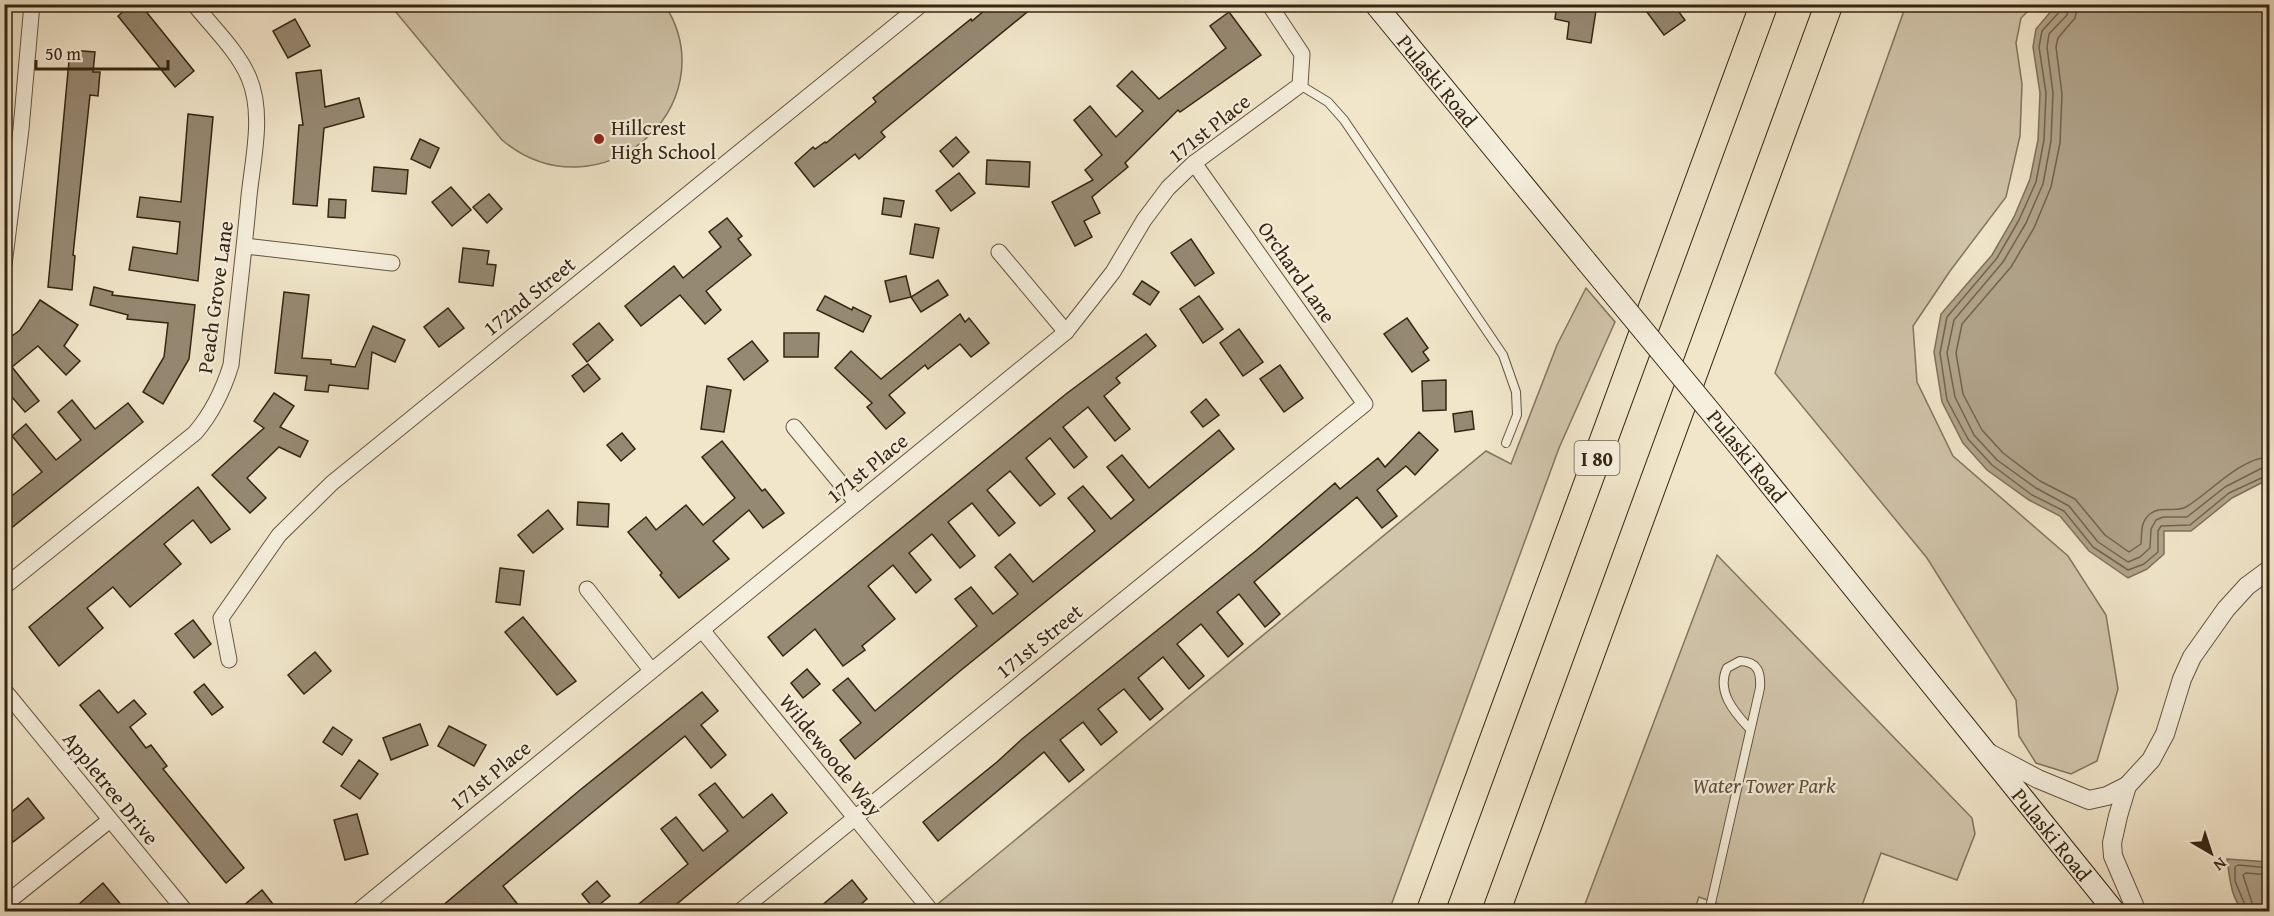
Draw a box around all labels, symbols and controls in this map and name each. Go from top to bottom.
street label: Pulaski Road [1390,27,1486,134]
scale bar [36,33,168,71]
text: 50 m [45,40,81,67]
street label: 171st Place [1161,86,1257,170]
place label: Hillcrest High School [611,112,716,167]
marker: Hillcrest High School [592,132,606,146]
street label: Orchard Lane [1250,215,1344,329]
street label: Peach Grove Lane [189,219,241,375]
street label: 172nd Street [476,249,582,343]
street label: Pulaski Road [1700,403,1795,510]
street label: 171st Place [820,425,915,511]
road number: I 80 [1574,441,1620,475]
street label: 171st Street [989,596,1090,686]
street label: Wildewoode Way [772,687,891,823]
street label: Appletree Drive [55,724,167,852]
street label: 171st Place [443,732,538,818]
park label: Water Tower Park [1693,770,1836,801]
street label: Pulaski Road [2005,781,2100,888]
north arrow [2181,823,2241,883]
text: N [2208,852,2232,878]

